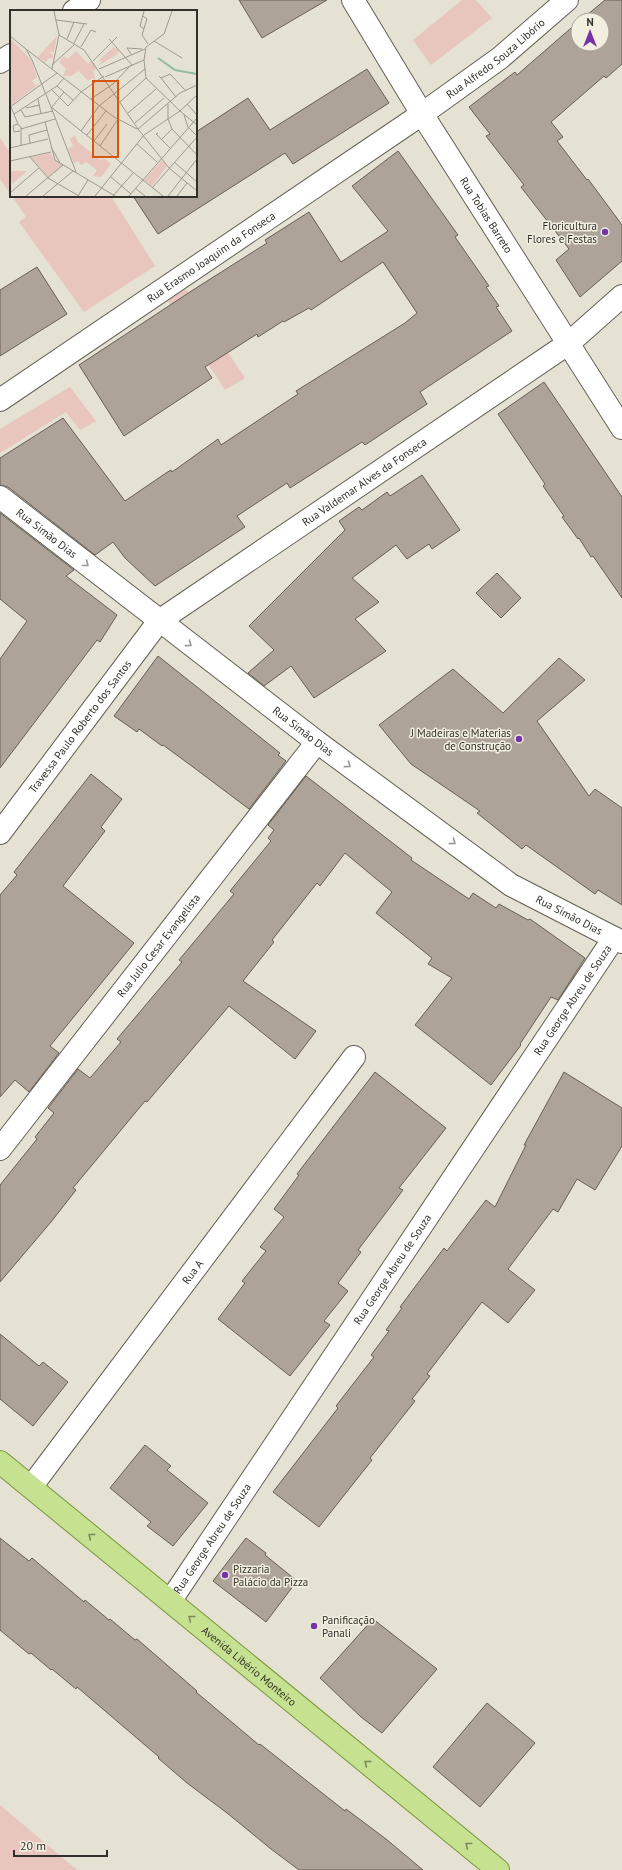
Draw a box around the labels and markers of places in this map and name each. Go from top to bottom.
place label: Floricultura Flores e Festas [527,219,597,246]
marker: Floricultura Flores e Festas [600,227,610,237]
place label: J Madeiras e Materias de Construção [410,726,511,753]
marker: J Madeiras e Materias de Construção [514,734,524,744]
place label: Pizzaria Palácio da Pizza [233,1562,308,1589]
marker: Pizzaria Palácio da Pizza [220,1570,230,1580]
place label: Panificação Panali [322,1613,375,1640]
marker: Panificação Panali [309,1621,319,1631]

